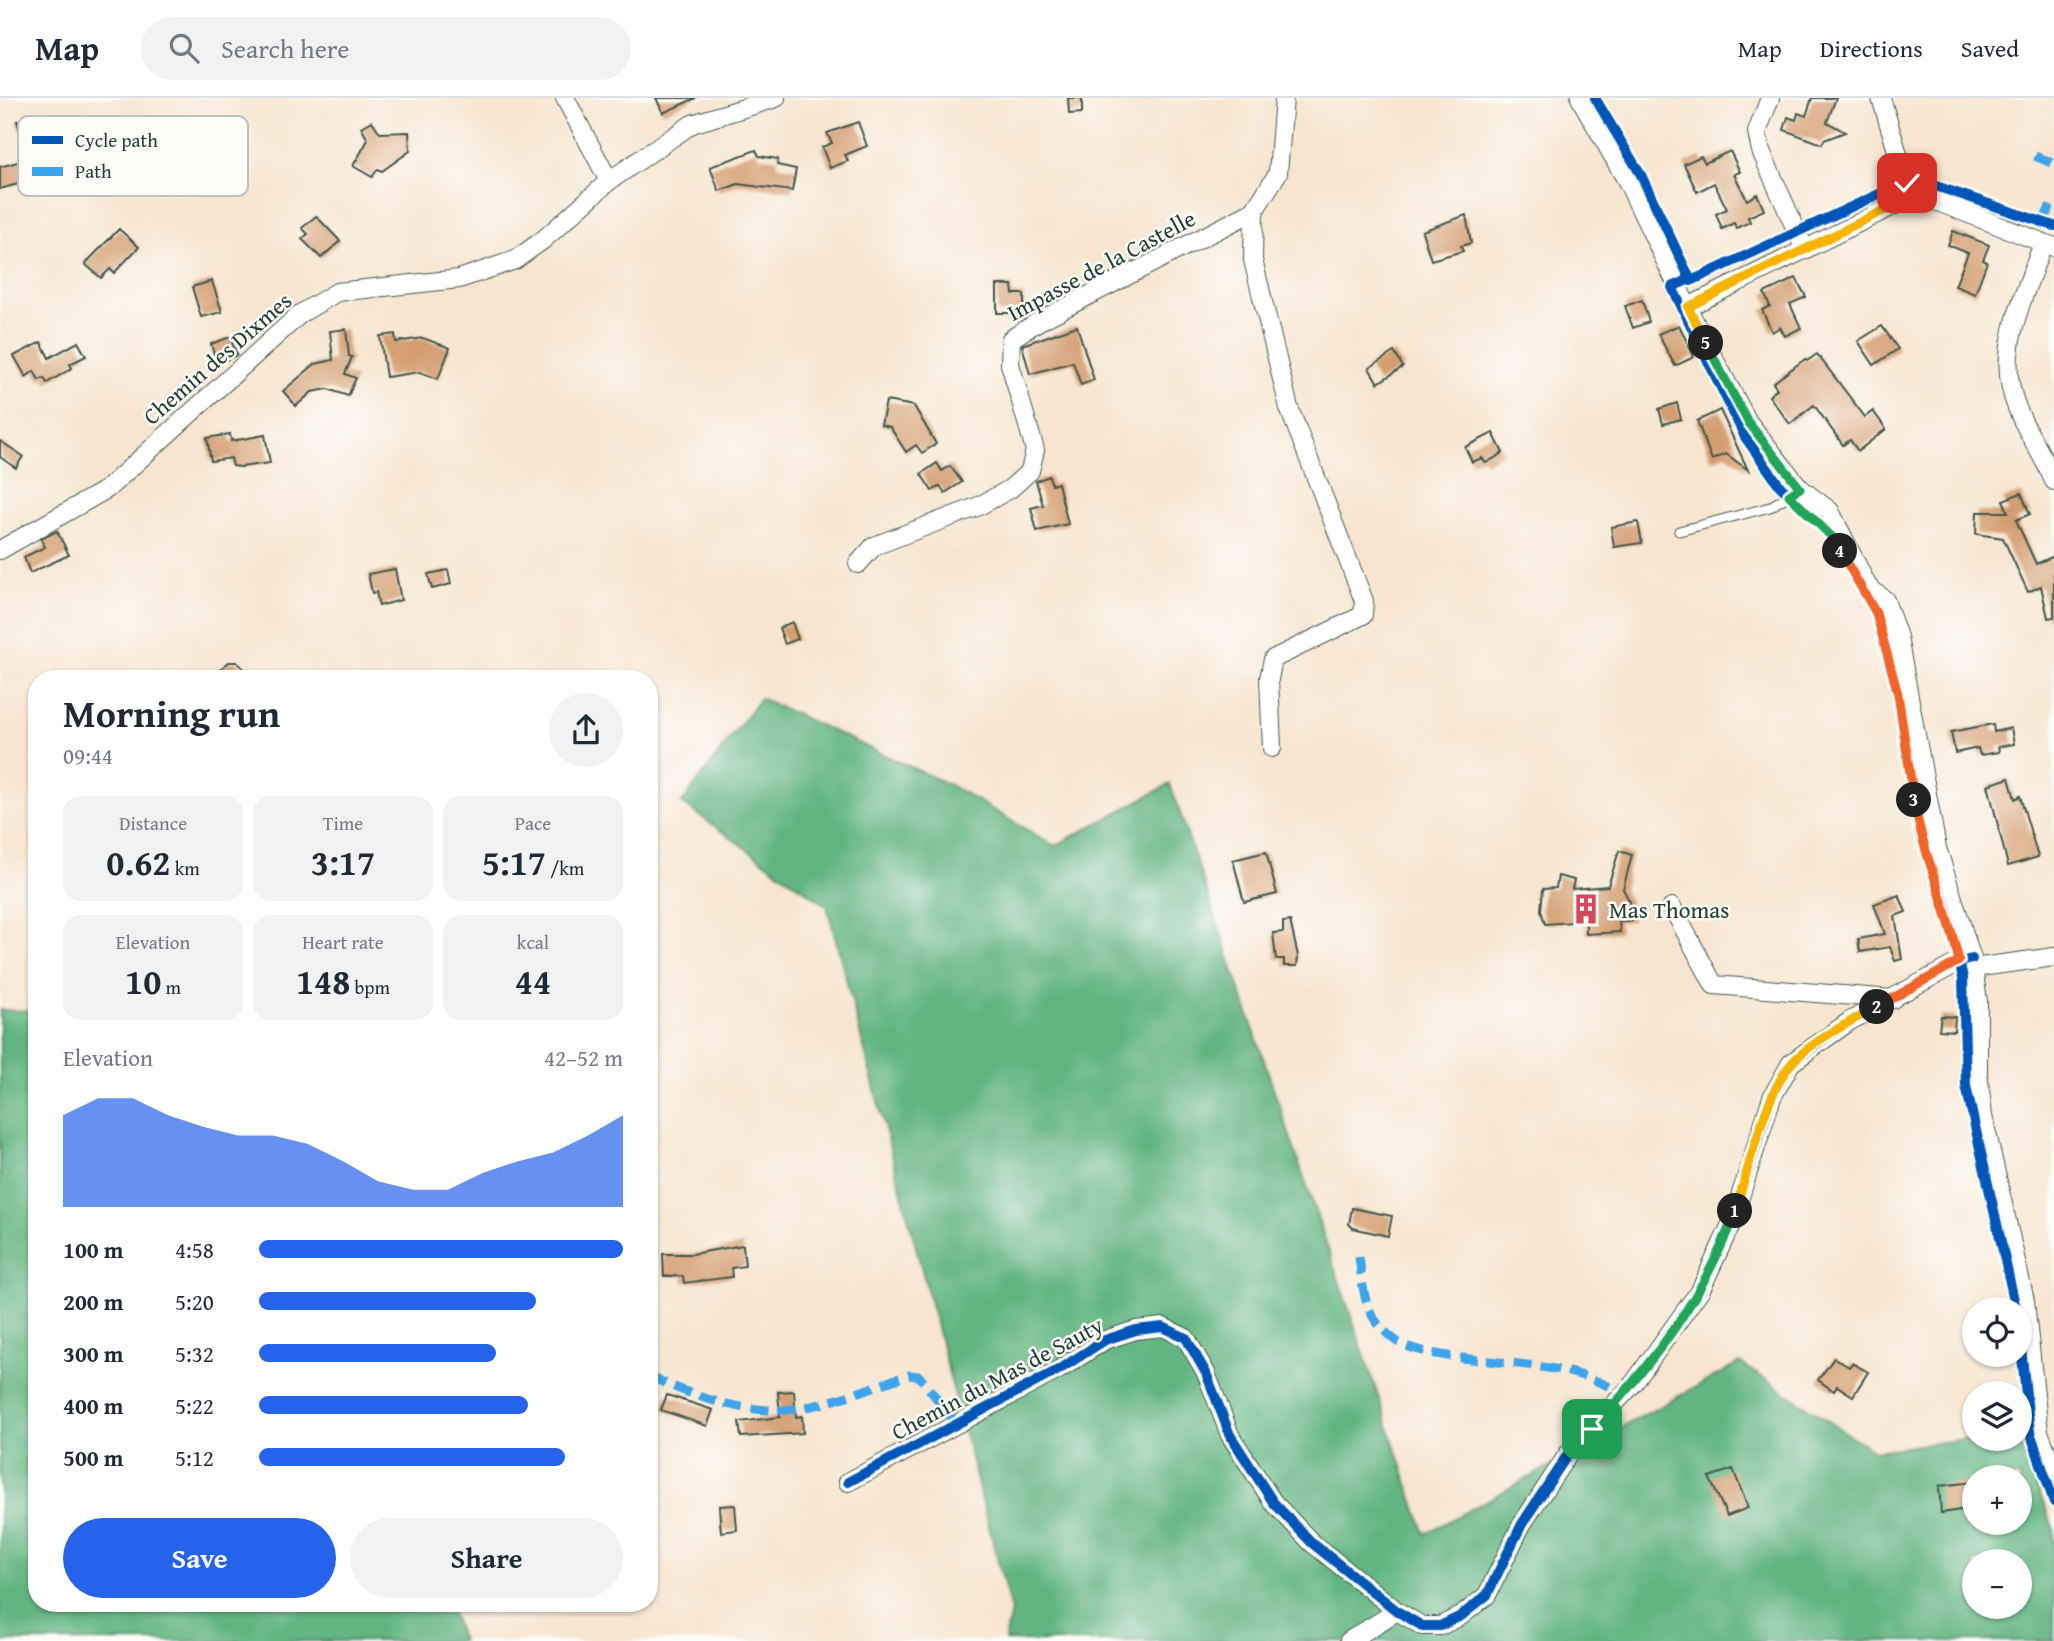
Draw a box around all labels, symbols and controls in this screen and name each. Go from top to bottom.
search box [141,17,631,80]
text: Map [35,24,99,72]
icon: search [165,29,203,67]
text: Search here [221,29,349,68]
text: Map [1738,31,1782,66]
text: Directions [1820,31,1923,66]
text: Saved [1961,31,2019,66]
legend [18,116,248,196]
text: Cycle path [75,126,158,154]
pin [1877,153,1937,213]
text: Path [75,157,112,185]
icon: check [1888,164,1926,202]
street label: Impasse de la Castelle [1001,201,1201,329]
street label: Chemin des Dixmes [135,284,299,432]
pin: 5 [1688,326,1724,360]
text: 5 [1701,328,1710,356]
pin: 4 [1822,533,1857,568]
text: 4 [1835,536,1844,564]
text: Morning run [63,685,280,741]
button: share [549,693,623,767]
text: 09:44 [63,739,113,772]
pin: 3 [1896,782,1932,818]
text: 3 [1909,785,1918,813]
text: Distance [119,809,187,837]
text: Time [323,809,363,837]
text: Pace [515,809,551,837]
text: 0.62 [106,837,170,888]
text: 3:17 [311,837,375,888]
text: 5:17 [482,837,546,888]
text: km [170,854,200,882]
text: /km [546,854,584,882]
building icon: Mas Thomas [1569,892,1603,926]
place label: Mas Thomas [1609,893,1729,926]
text: Elevation [116,928,190,956]
text: Heart rate [302,928,384,956]
text: kcal [517,928,549,956]
text: 10 [125,956,161,1007]
text: 148 [296,956,350,1007]
text: 44 [515,956,551,1007]
text: m [161,973,181,1001]
text: bpm [350,973,390,1001]
pin: 2 [1860,990,1895,1024]
text: 2 [1872,992,1881,1020]
text: Elevation [63,1041,153,1074]
text: 42–52 m [544,1041,623,1074]
pin: 1 [1718,1194,1752,1228]
text: 1 [1730,1196,1739,1224]
text: 100 m [63,1233,124,1266]
text: 4:58 [175,1233,214,1266]
text: 200 m [63,1285,124,1318]
text: 5:20 [175,1285,214,1318]
map controls [1962,1297,2032,1619]
button: locate [1962,1297,2032,1367]
street label: Chemin du Mas de Sauty [885,1308,1109,1448]
text: 300 m [63,1337,124,1370]
text: 5:32 [175,1337,214,1370]
button: layers [1962,1381,2032,1451]
text: 400 m [63,1389,124,1422]
text: 5:22 [175,1389,214,1422]
pin [1562,1399,1622,1459]
icon: arrive [1573,1410,1611,1448]
text: 500 m [63,1441,124,1474]
text: 5:12 [175,1441,214,1474]
button: + [1962,1465,2032,1535]
button: Save [63,1518,336,1598]
button: Share [350,1518,623,1598]
button: − [1962,1549,2032,1619]

